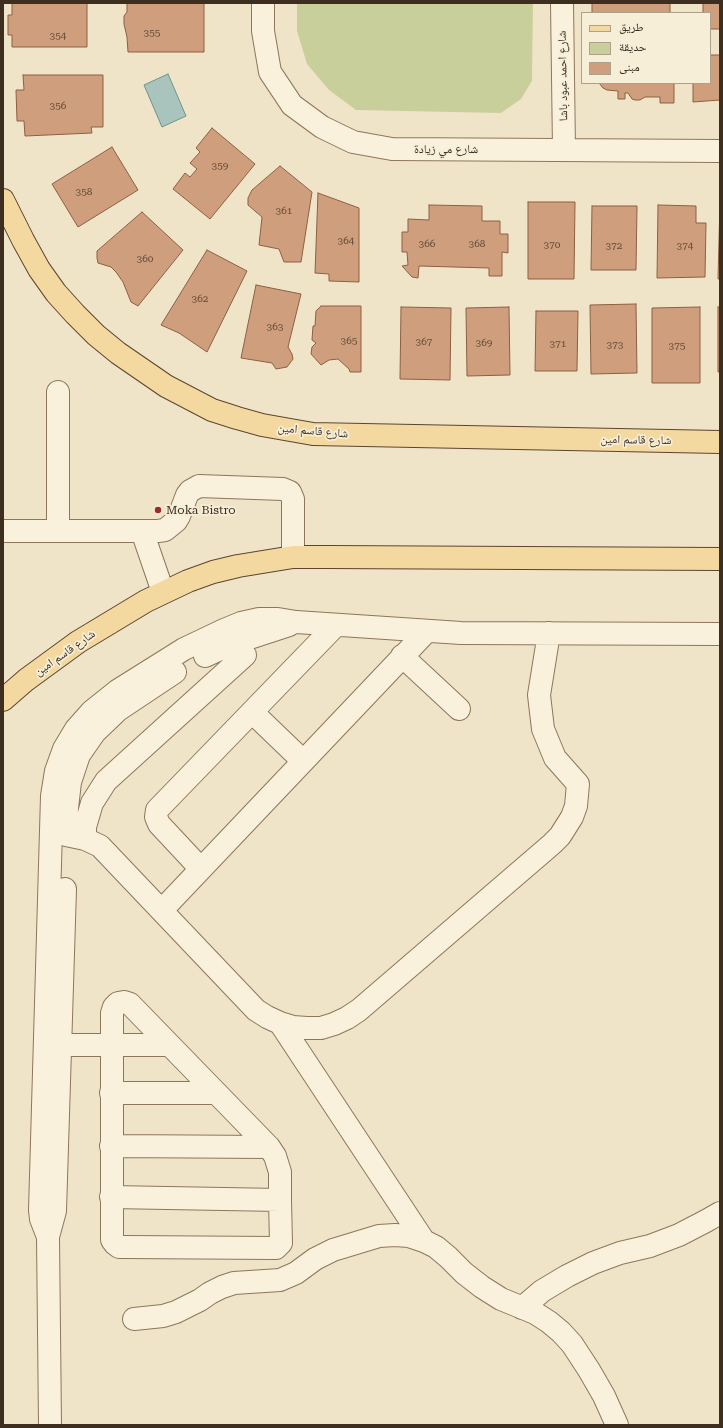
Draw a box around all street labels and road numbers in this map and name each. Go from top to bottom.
street label: شارع احمد عبود باشا [555,31,571,121]
street label: شارع مي زيادة [414,142,478,156]
street label: شارع قاسم امين [277,421,349,441]
street label: شارع قاسم امين [600,432,672,448]
street label: شارع قاسم امين [32,627,98,679]

